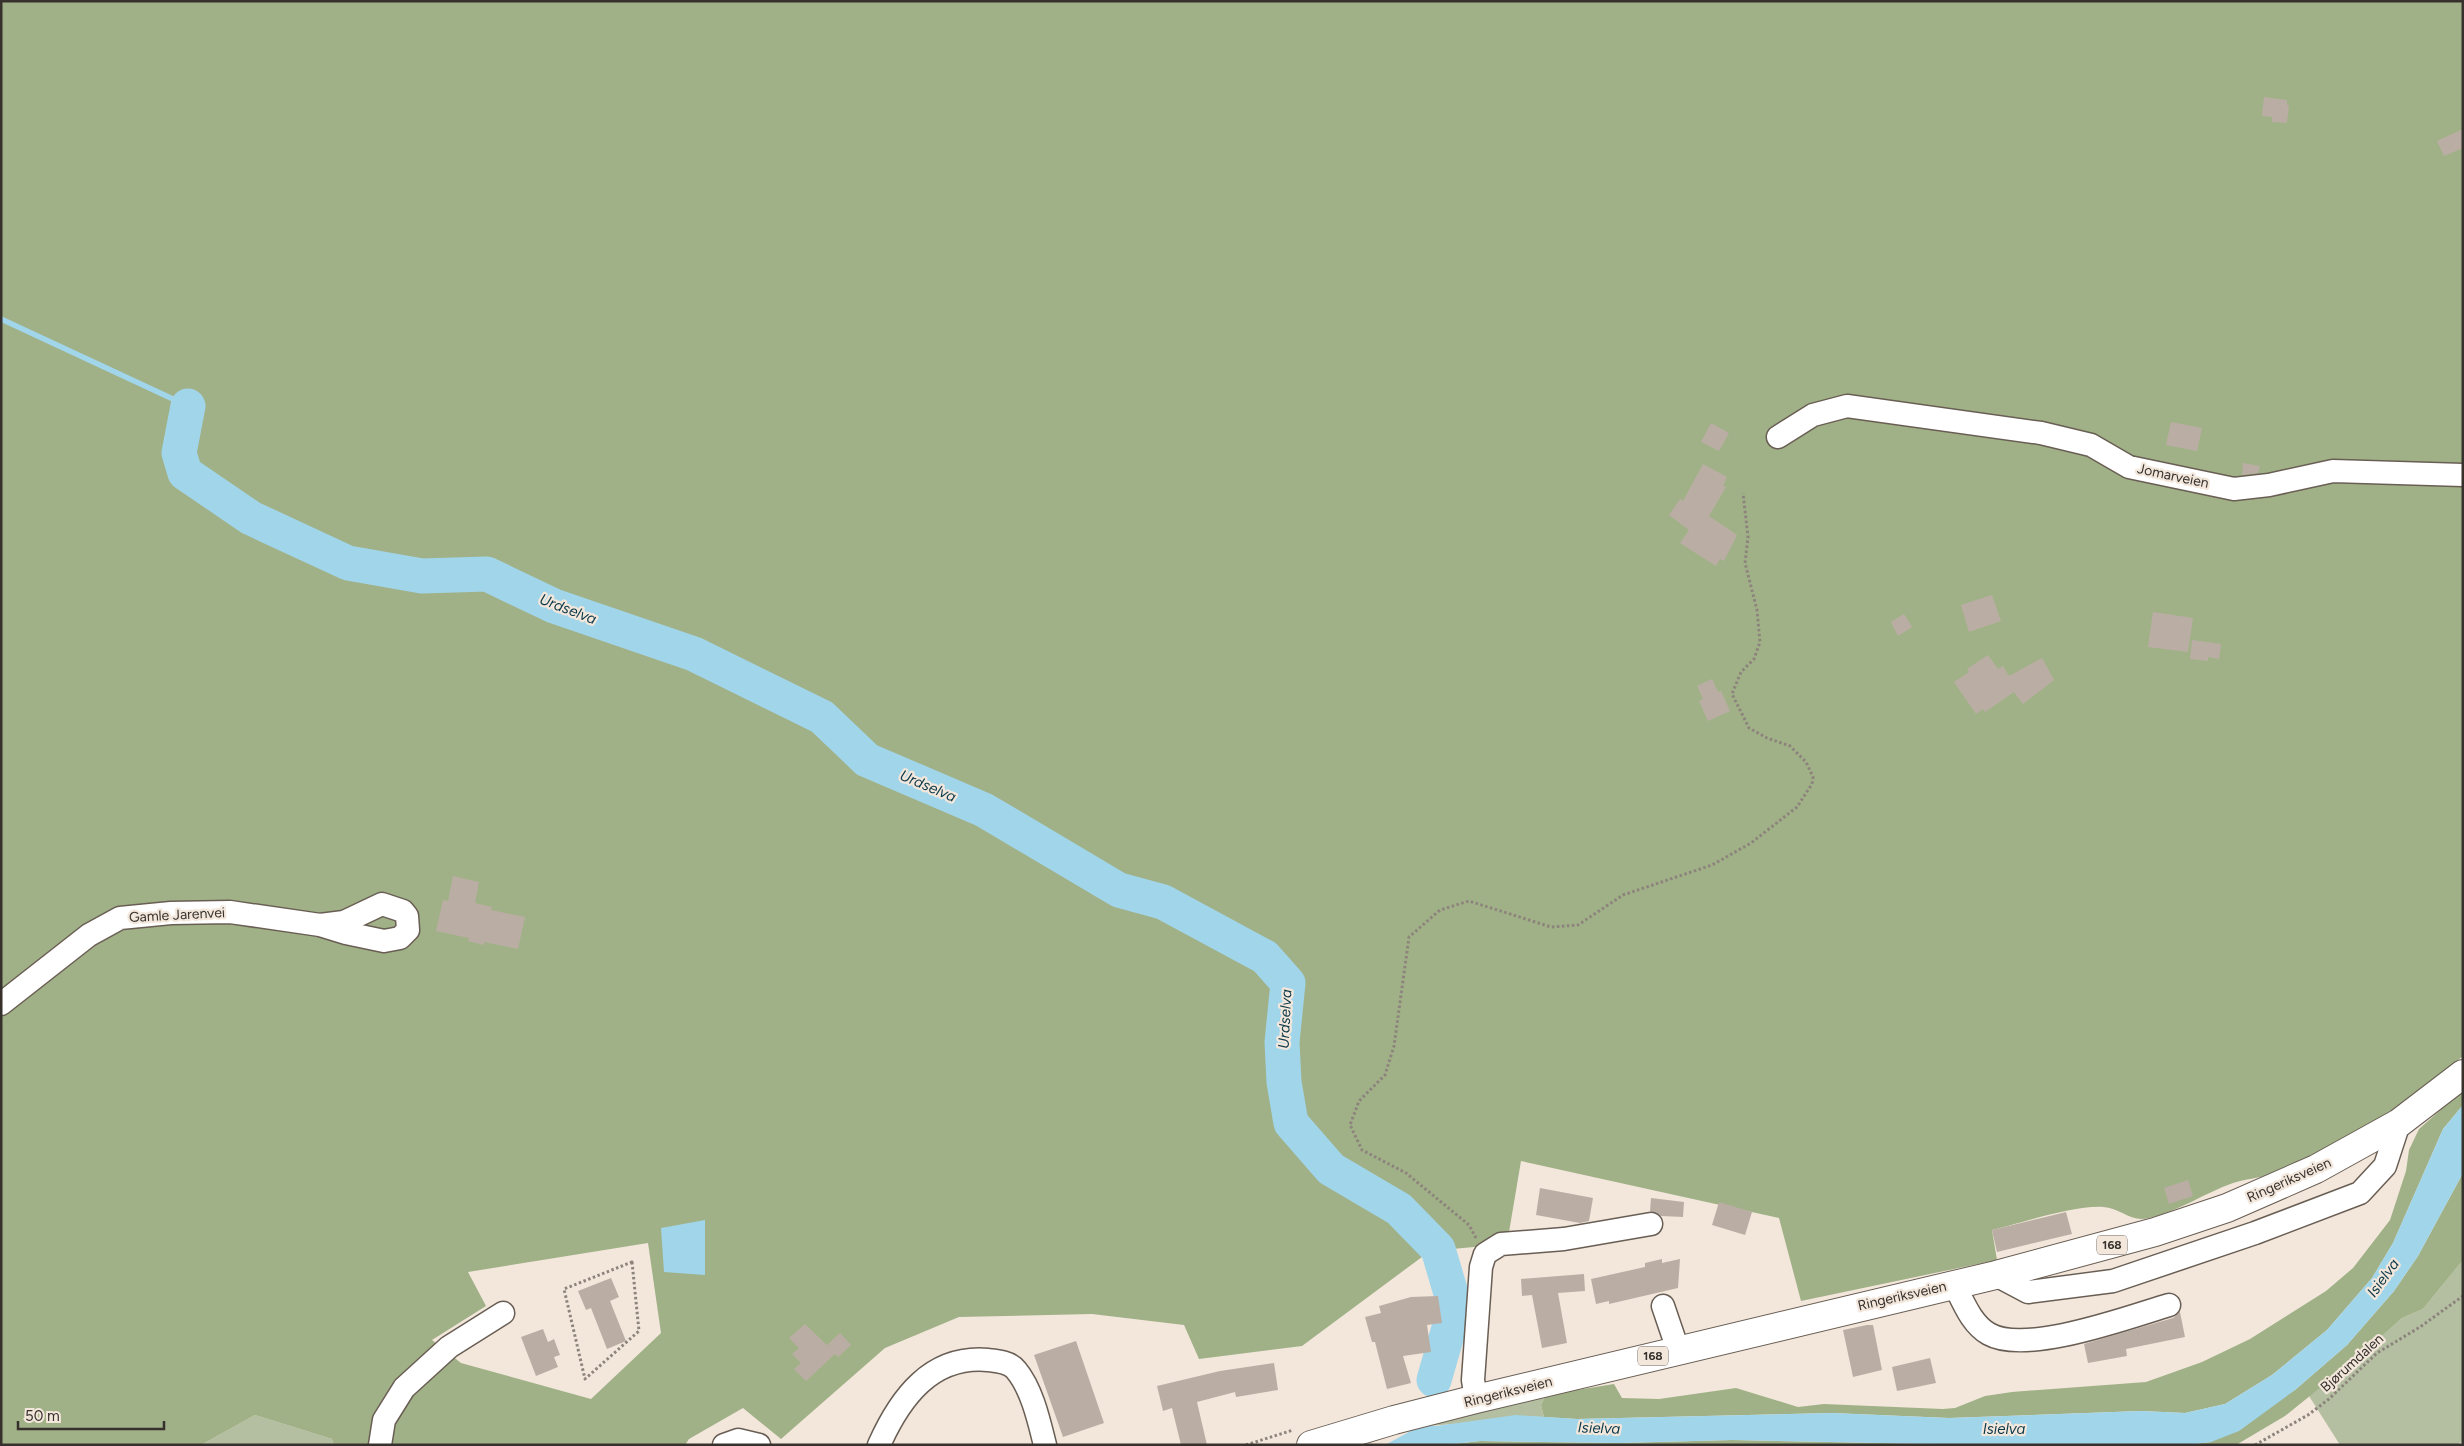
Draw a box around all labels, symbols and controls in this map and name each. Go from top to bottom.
street label: Jomarveien [2136,460,2210,492]
water label: Urdselva [537,590,599,628]
water label: Urdselva [897,766,959,806]
street label: Gamle Jarenvei [128,904,226,926]
water label: Urdselva [1274,989,1296,1049]
street label: Ringeriksveien [2244,1154,2334,1206]
road number: 168 [2097,1236,2127,1254]
water label: Isielva [2363,1255,2403,1301]
street label: Ringeriksveien [1856,1278,1948,1314]
street label: Bjørumdalen [2317,1330,2387,1396]
road number: 168 [1638,1346,1668,1365]
street label: Ringeriksveien [1462,1373,1554,1411]
scale bar [18,1398,164,1430]
text: 50 m [25,1407,60,1425]
water label: Isielva [1577,1418,1621,1438]
water label: Isielva [1983,1420,2025,1438]

